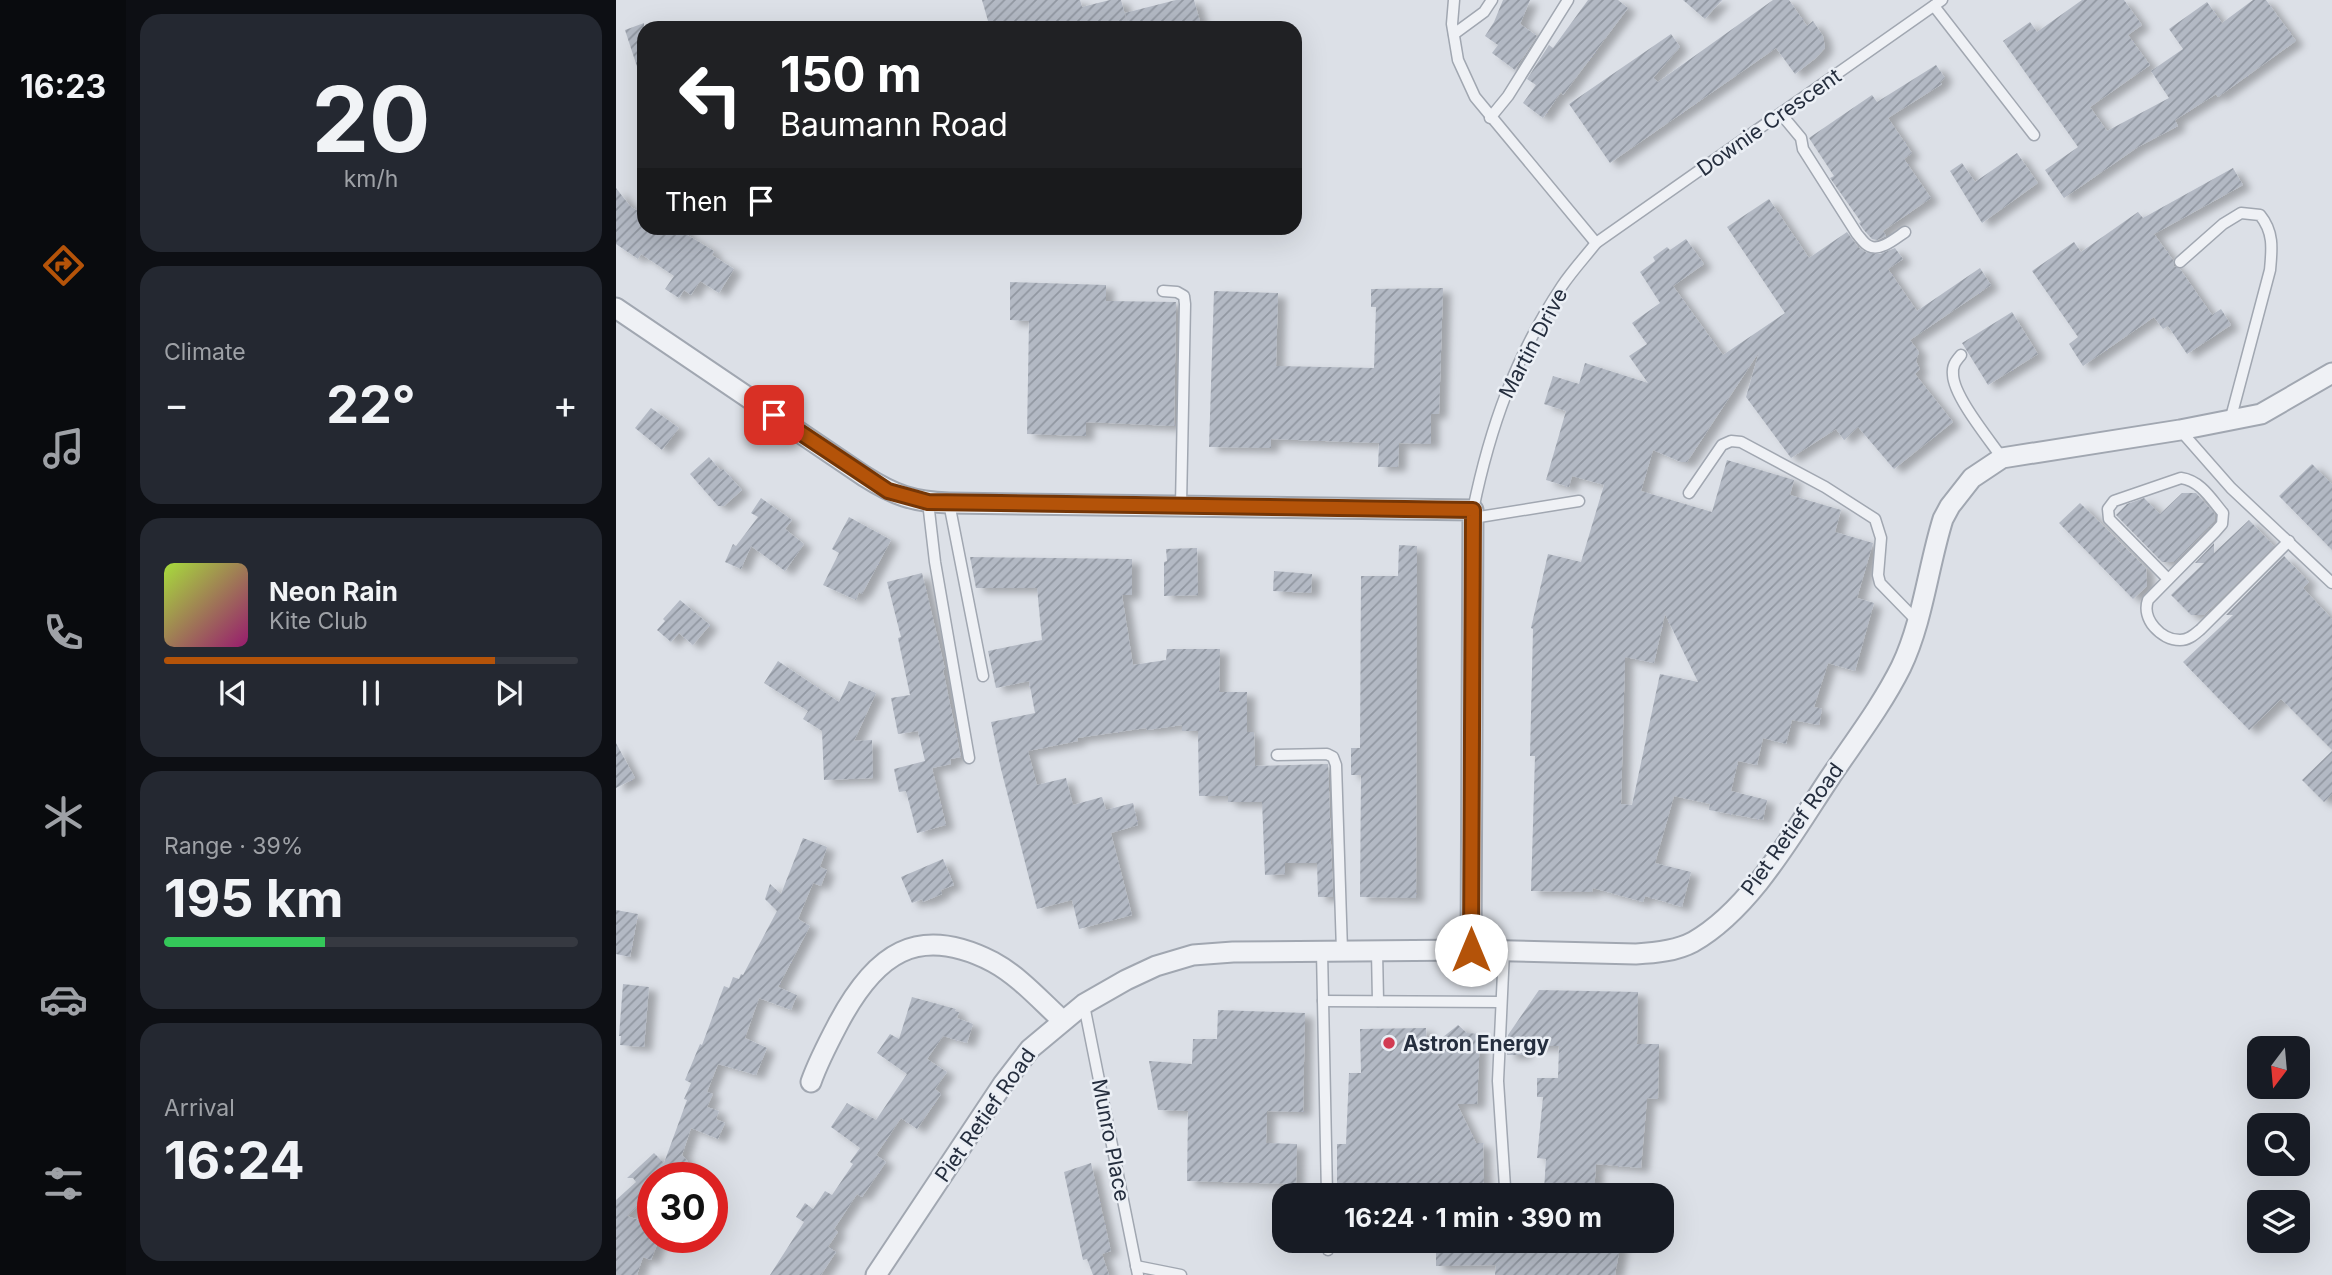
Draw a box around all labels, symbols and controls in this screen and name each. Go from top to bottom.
text: 150 m [780,45,922,104]
icon: left [665,49,756,140]
street label: Downie Crescent [1692,63,1846,181]
text: 20 [312,64,430,174]
text: 16:23 [20,67,106,106]
text: Baumann Road [780,105,1008,144]
text: km/h [344,165,398,193]
icon: arrive [742,182,780,220]
text: Then [665,186,728,217]
icon: directions [39,241,88,290]
street label: Martin Drive [1493,284,1573,402]
text: Climate [164,338,246,366]
text: 22° [326,373,416,436]
text: − [164,381,189,427]
text: + [553,381,578,427]
pin [744,385,804,445]
icon: arrive [755,396,793,434]
icon: music [39,424,88,473]
text: Neon Rain [269,576,398,607]
text: Kite Club [269,607,368,635]
icon: phone [39,608,88,657]
icon: previous [214,674,252,712]
icon: pause [352,674,390,712]
icon: next [490,674,528,712]
street label: Piet Retief Road [1736,758,1848,900]
icon: climate [39,792,88,841]
text: Range · 39% [164,832,303,860]
text: 195 km [164,867,343,930]
position arrow [1434,913,1508,987]
icon: car [39,975,88,1024]
place label: Astron Energy [1403,1031,1550,1056]
marker: Astron Energy [1381,1035,1397,1051]
north arrow [2247,1036,2310,1099]
map controls [2247,1036,2310,1253]
street label: Piet Retief Road [930,1043,1040,1187]
street label: Munro Place [1087,1077,1135,1203]
text: Arrival [164,1094,235,1122]
button: search [2247,1113,2310,1176]
text: 16:24 [164,1129,305,1192]
icon: filters [39,1159,88,1208]
speed limit sign: 30 [637,1162,728,1253]
button: layers [2247,1190,2310,1253]
text: 16:24 · 1 min · 390 m [1344,1202,1602,1233]

